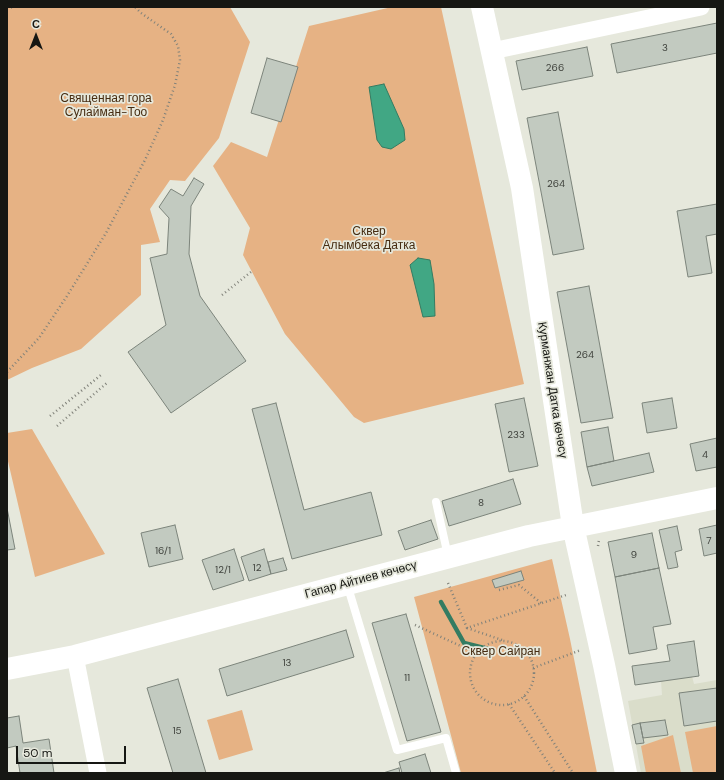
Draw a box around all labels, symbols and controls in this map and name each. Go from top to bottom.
north arrow [16,16,56,56]
text: С [32,17,40,31]
house number: 3 [662,42,668,54]
house number: 266 [546,62,564,74]
park label: Священная гора Сулайман-Тоо [60,92,152,120]
house number: 264 [547,178,565,190]
park label: Сквер Алымбека Датка [323,225,415,253]
street label: Курманжан Датка көчөсү [534,321,570,459]
house number: 264 [576,349,594,361]
house number: 233 [507,429,525,441]
house number: 4 [702,449,708,461]
house number: 8 [478,497,484,509]
house number: 7 [706,535,712,547]
house number: 16/1 [155,545,171,557]
house number: 9 [631,549,637,561]
street label: Гапар Айтиев көчөсү [303,558,419,602]
house number: 12 [253,562,261,574]
house number: 12/1 [215,564,231,576]
park label: Сквер Сайран [462,645,540,659]
house number: 13 [282,657,292,669]
house number: 11 [404,672,410,684]
house number: 15 [172,725,182,737]
scale bar [18,738,128,764]
text: 50 m [23,745,52,761]

